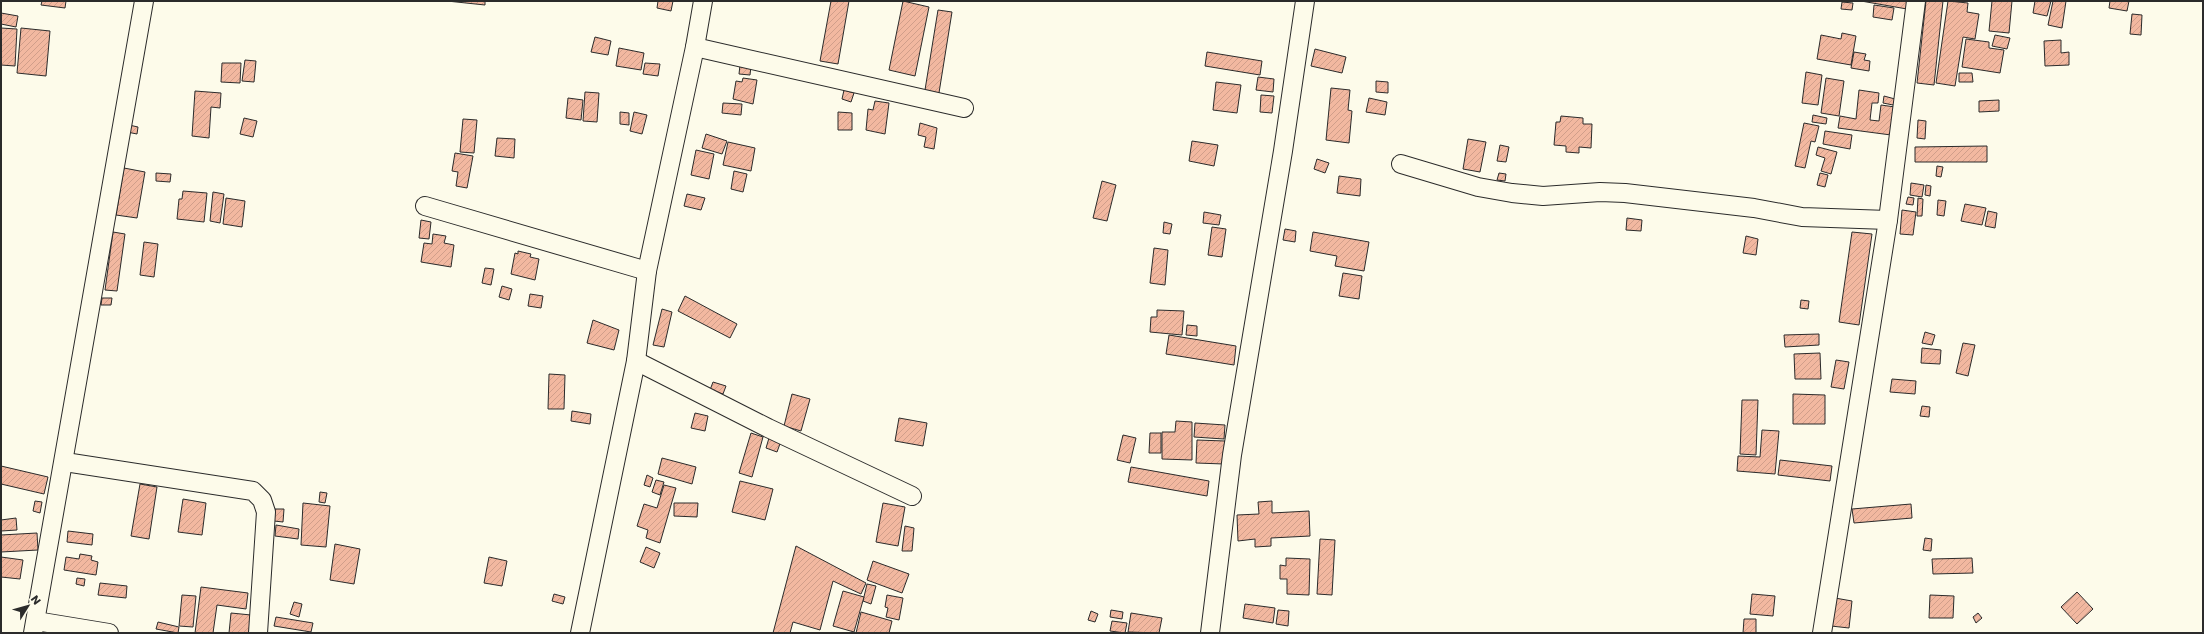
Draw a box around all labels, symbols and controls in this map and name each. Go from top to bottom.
north arrow [8,586,48,626]
text: N [27,592,45,608]

